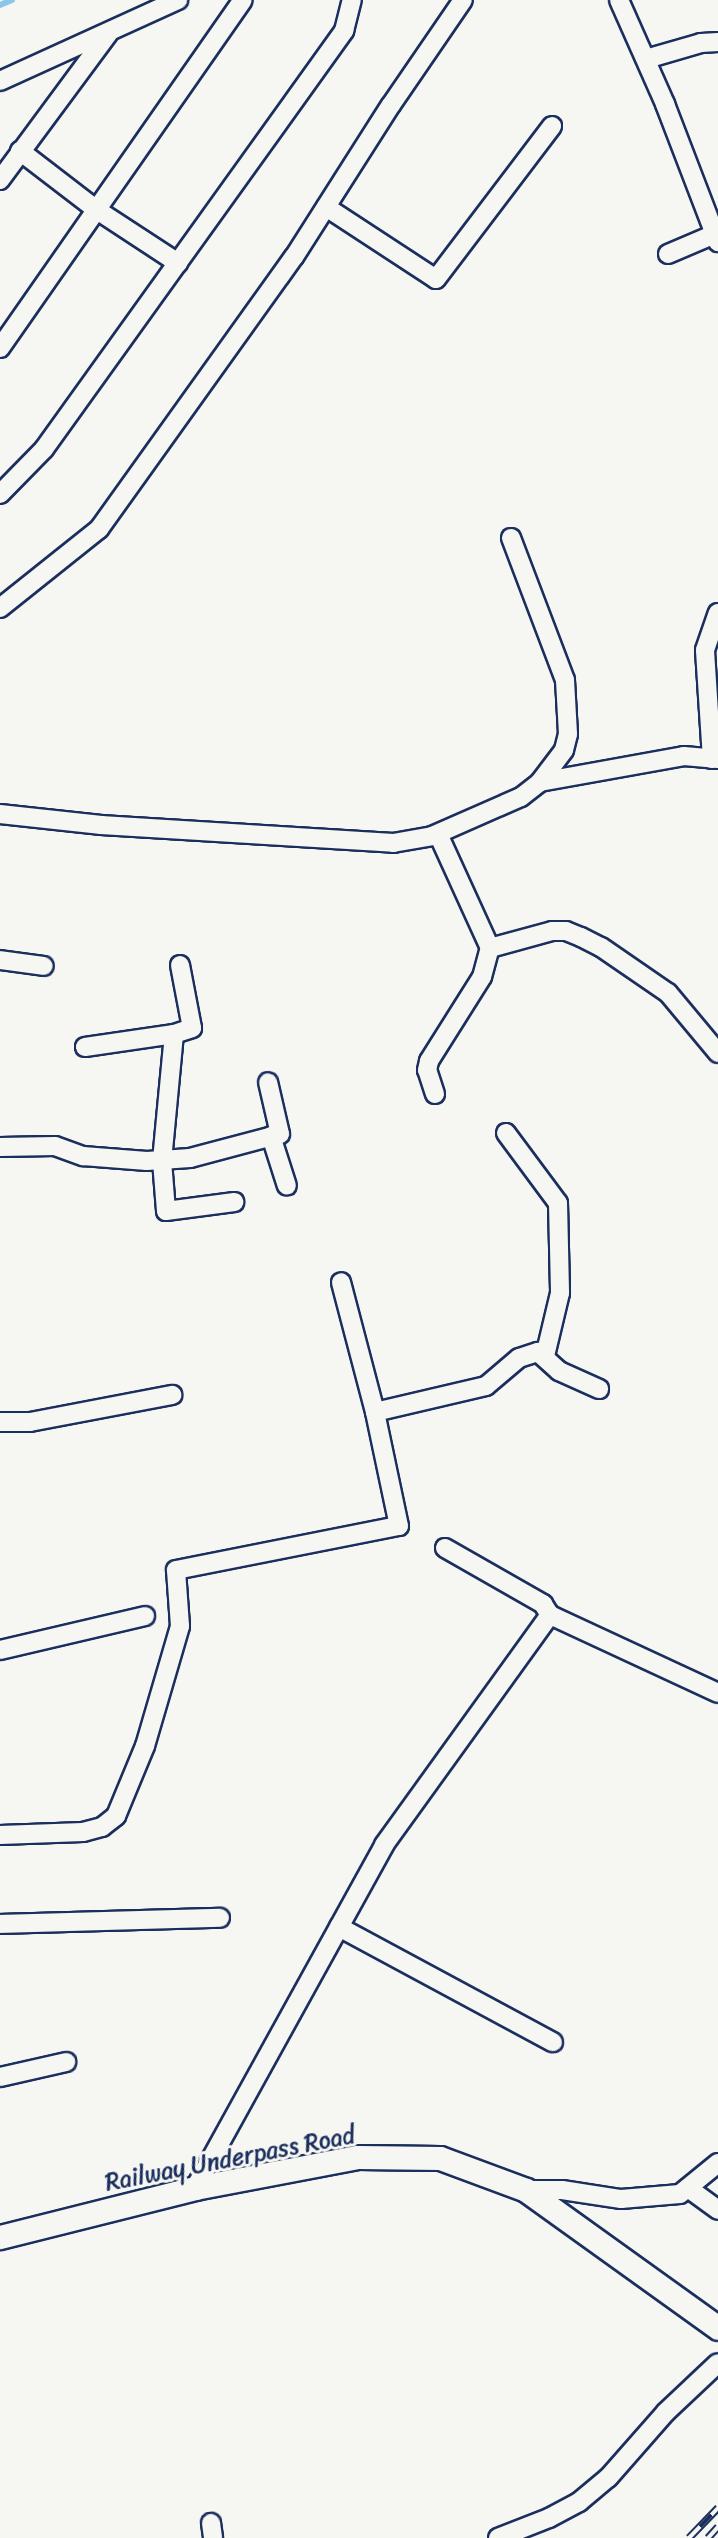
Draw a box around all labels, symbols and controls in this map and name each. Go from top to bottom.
street label: Railway Underpass Road [102,2121,358,2197]

